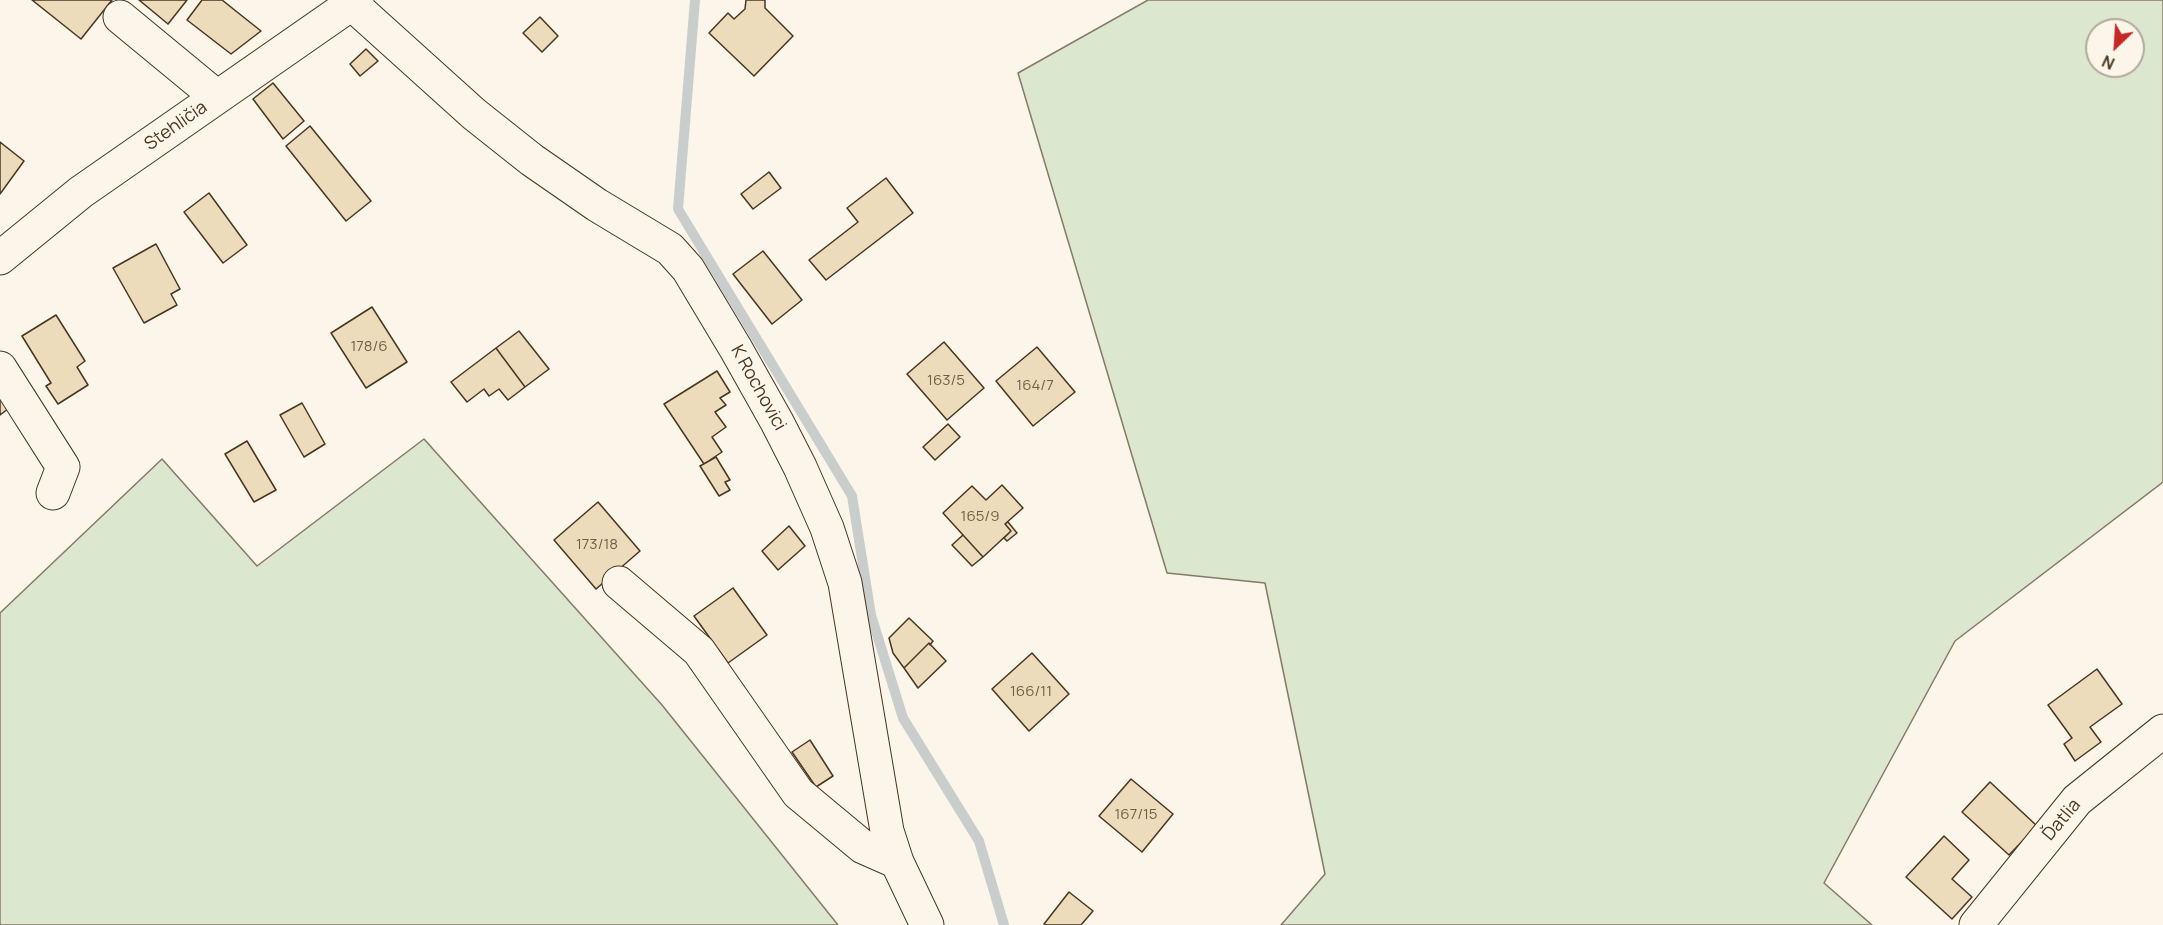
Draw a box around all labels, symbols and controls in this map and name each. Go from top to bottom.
north arrow [2085,18,2145,78]
text: N [2098,50,2118,75]
street label: Stehličia [141,97,211,155]
house number: 178/6 [350,338,388,356]
street label: K Rochovici [726,341,790,435]
house number: 163/5 [927,372,965,390]
house number: 164/7 [1016,377,1054,395]
house number: 165/9 [961,508,999,526]
house number: 173/18 [576,536,618,554]
house number: 166/11 [1010,683,1052,701]
street label: Ďatlia [2038,795,2086,845]
house number: 167/15 [1114,806,1158,824]

